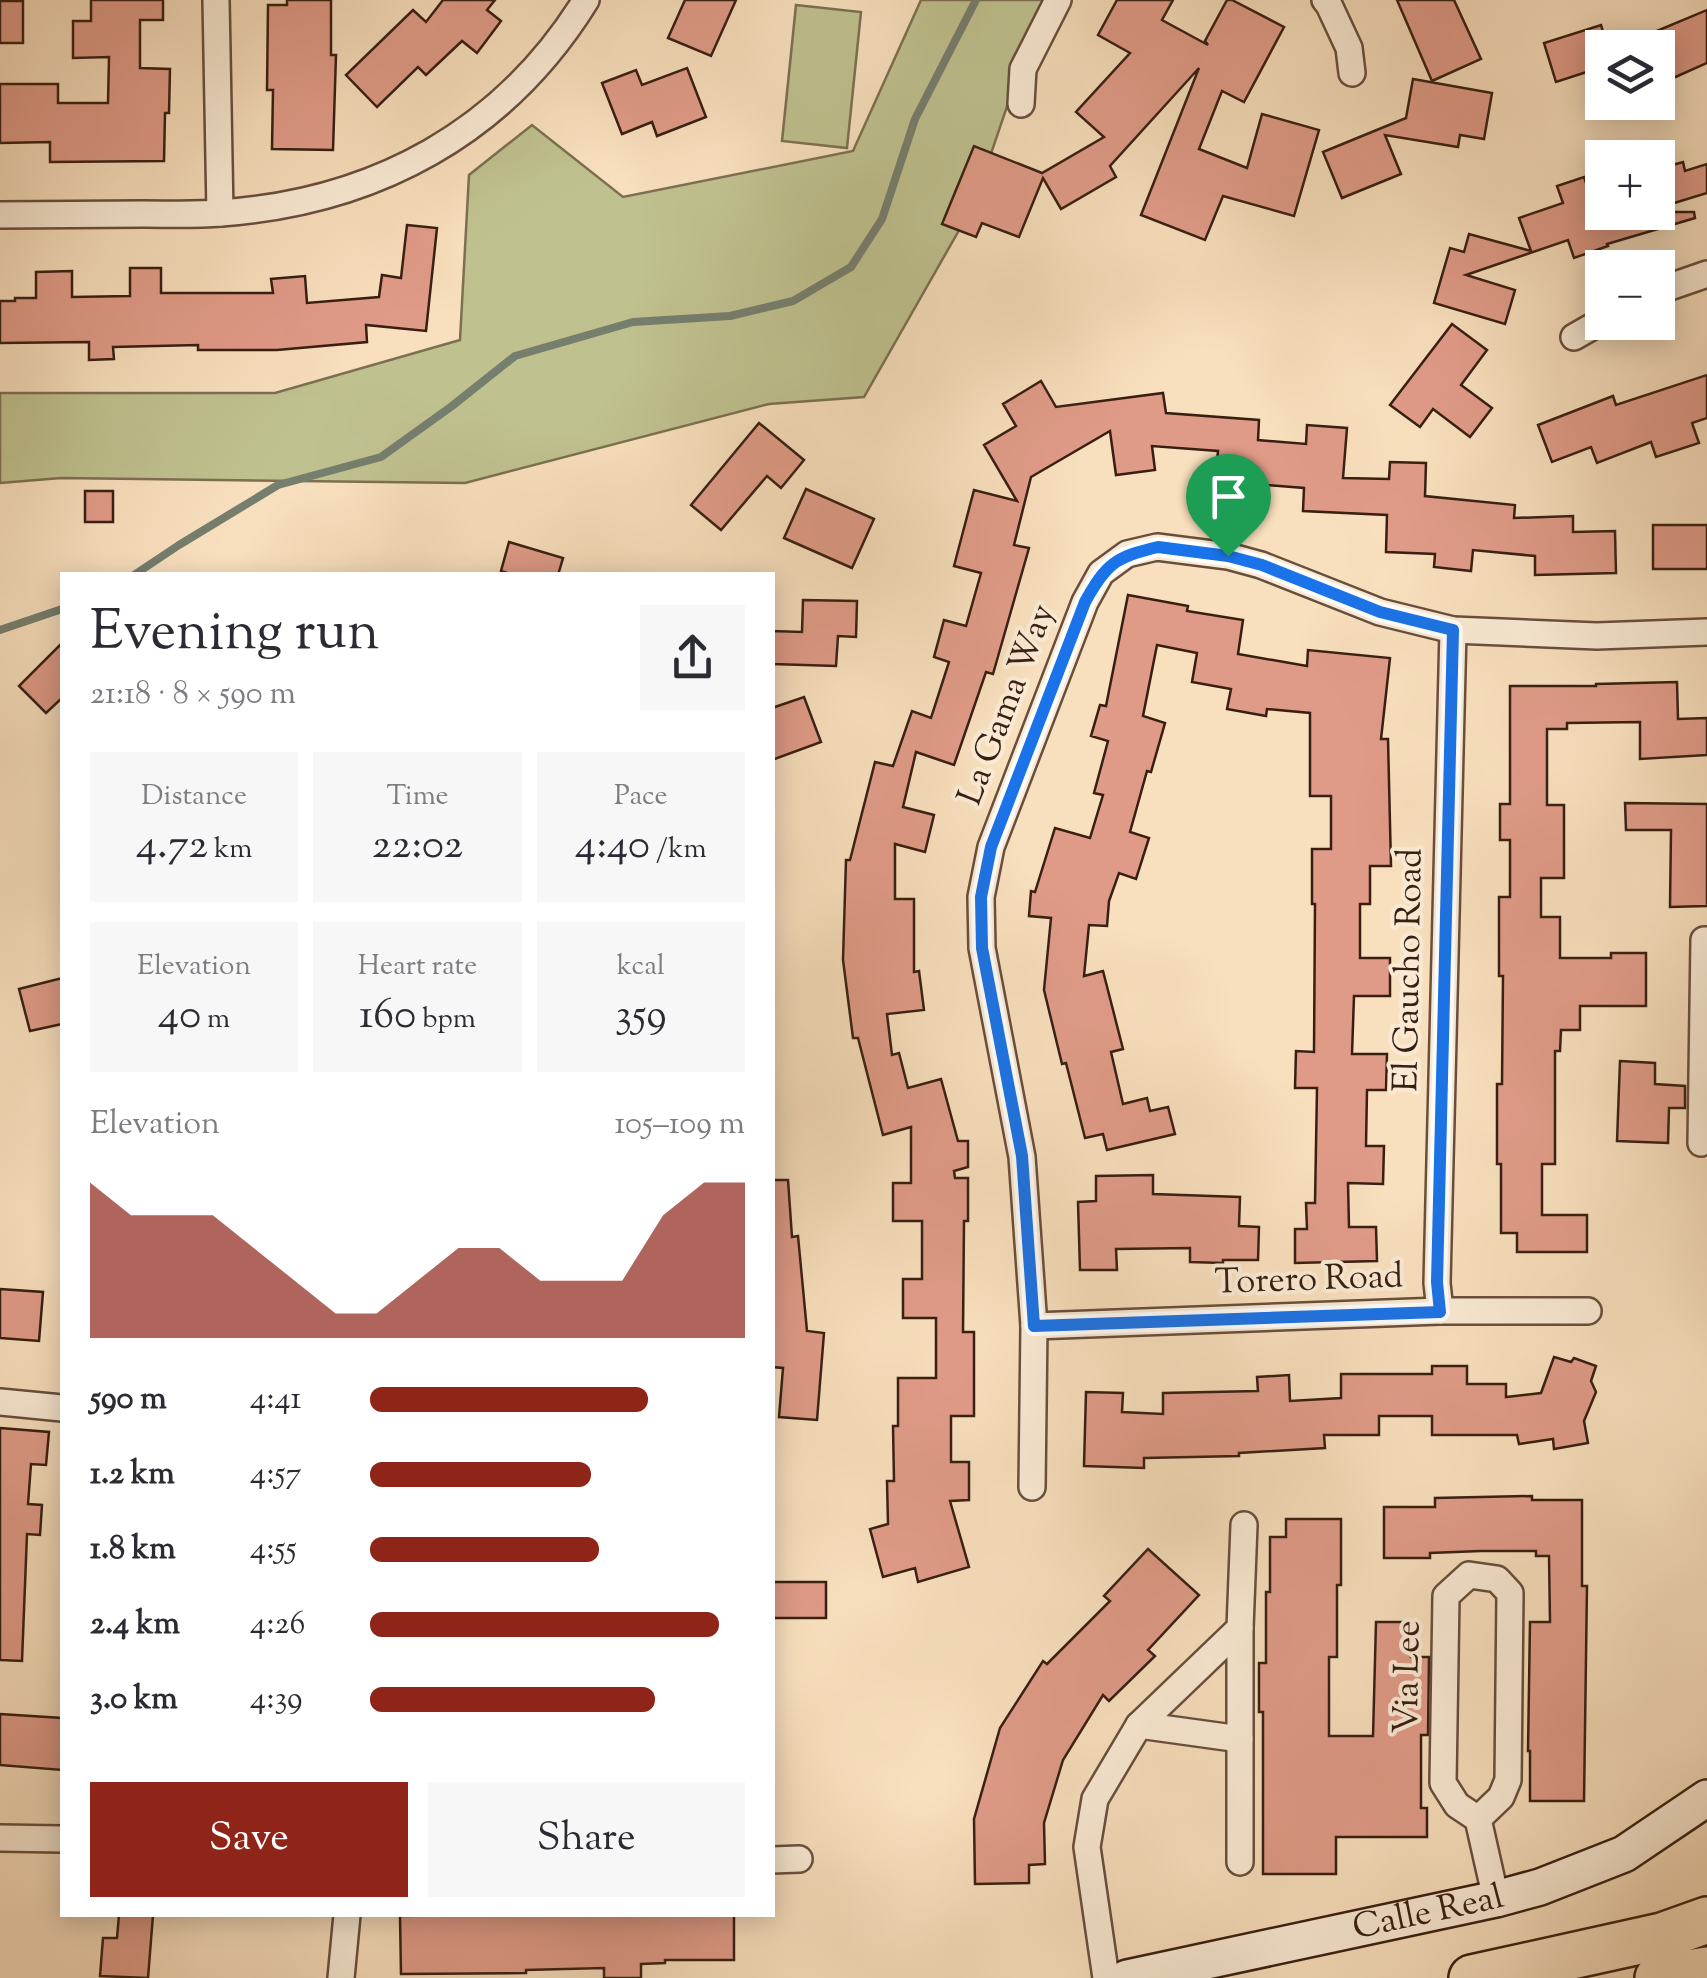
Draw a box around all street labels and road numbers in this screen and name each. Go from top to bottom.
street label: La Gama Way [946,597,1070,813]
street label: El Gaucho Road [1382,847,1438,1092]
street label: Torero Road [1214,1252,1404,1310]
street label: Via Lee [1383,1620,1435,1734]
street label: Calle Real [1348,1872,1510,1954]

